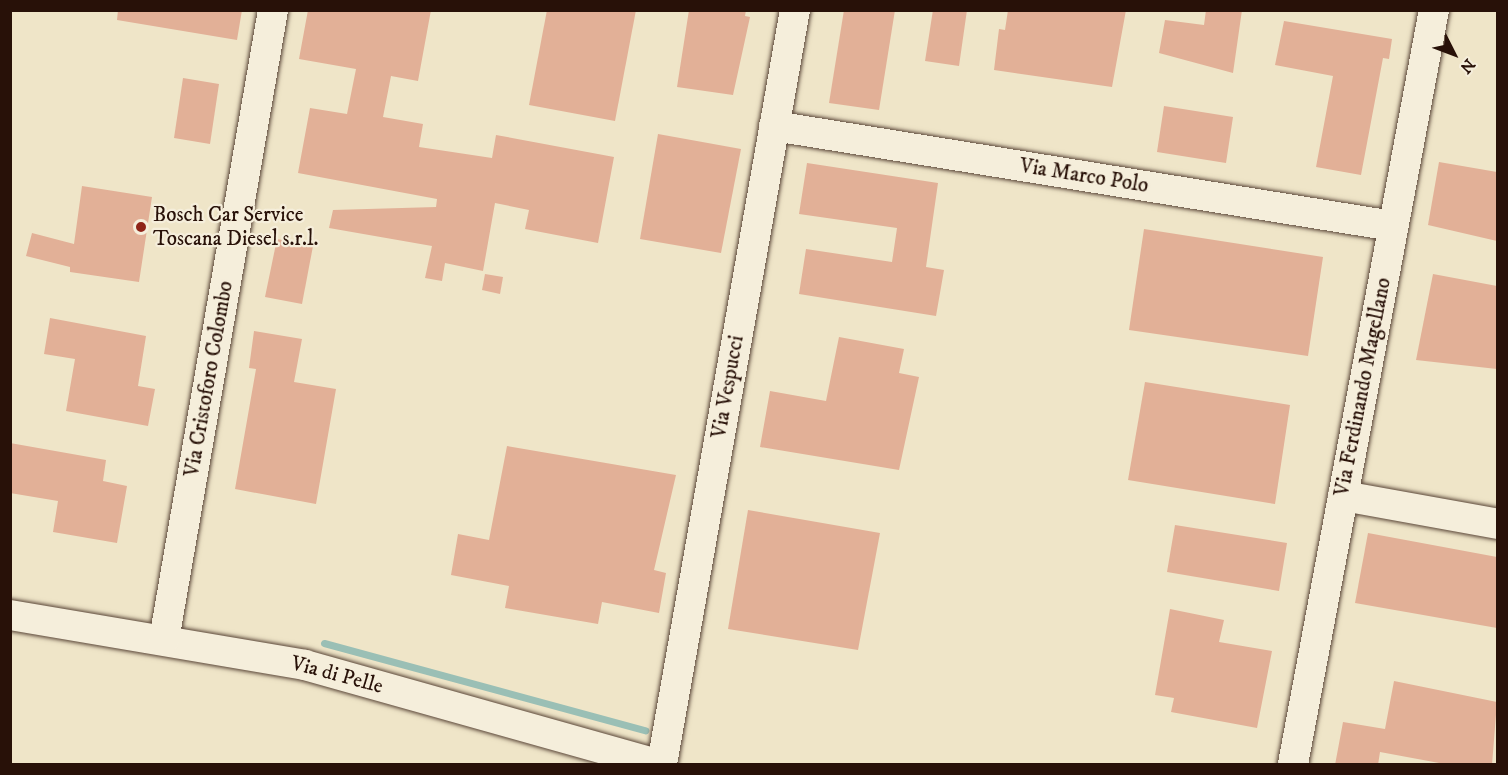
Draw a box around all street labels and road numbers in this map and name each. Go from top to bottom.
street label: Via Marco Polo [1018,153,1150,199]
street label: Via Ferdinando Magellano [1329,275,1397,499]
street label: Via Cristoforo Colombo [179,279,239,479]
street label: Via Vespucci [707,334,749,440]
street label: Via di Pelle [288,651,386,699]

